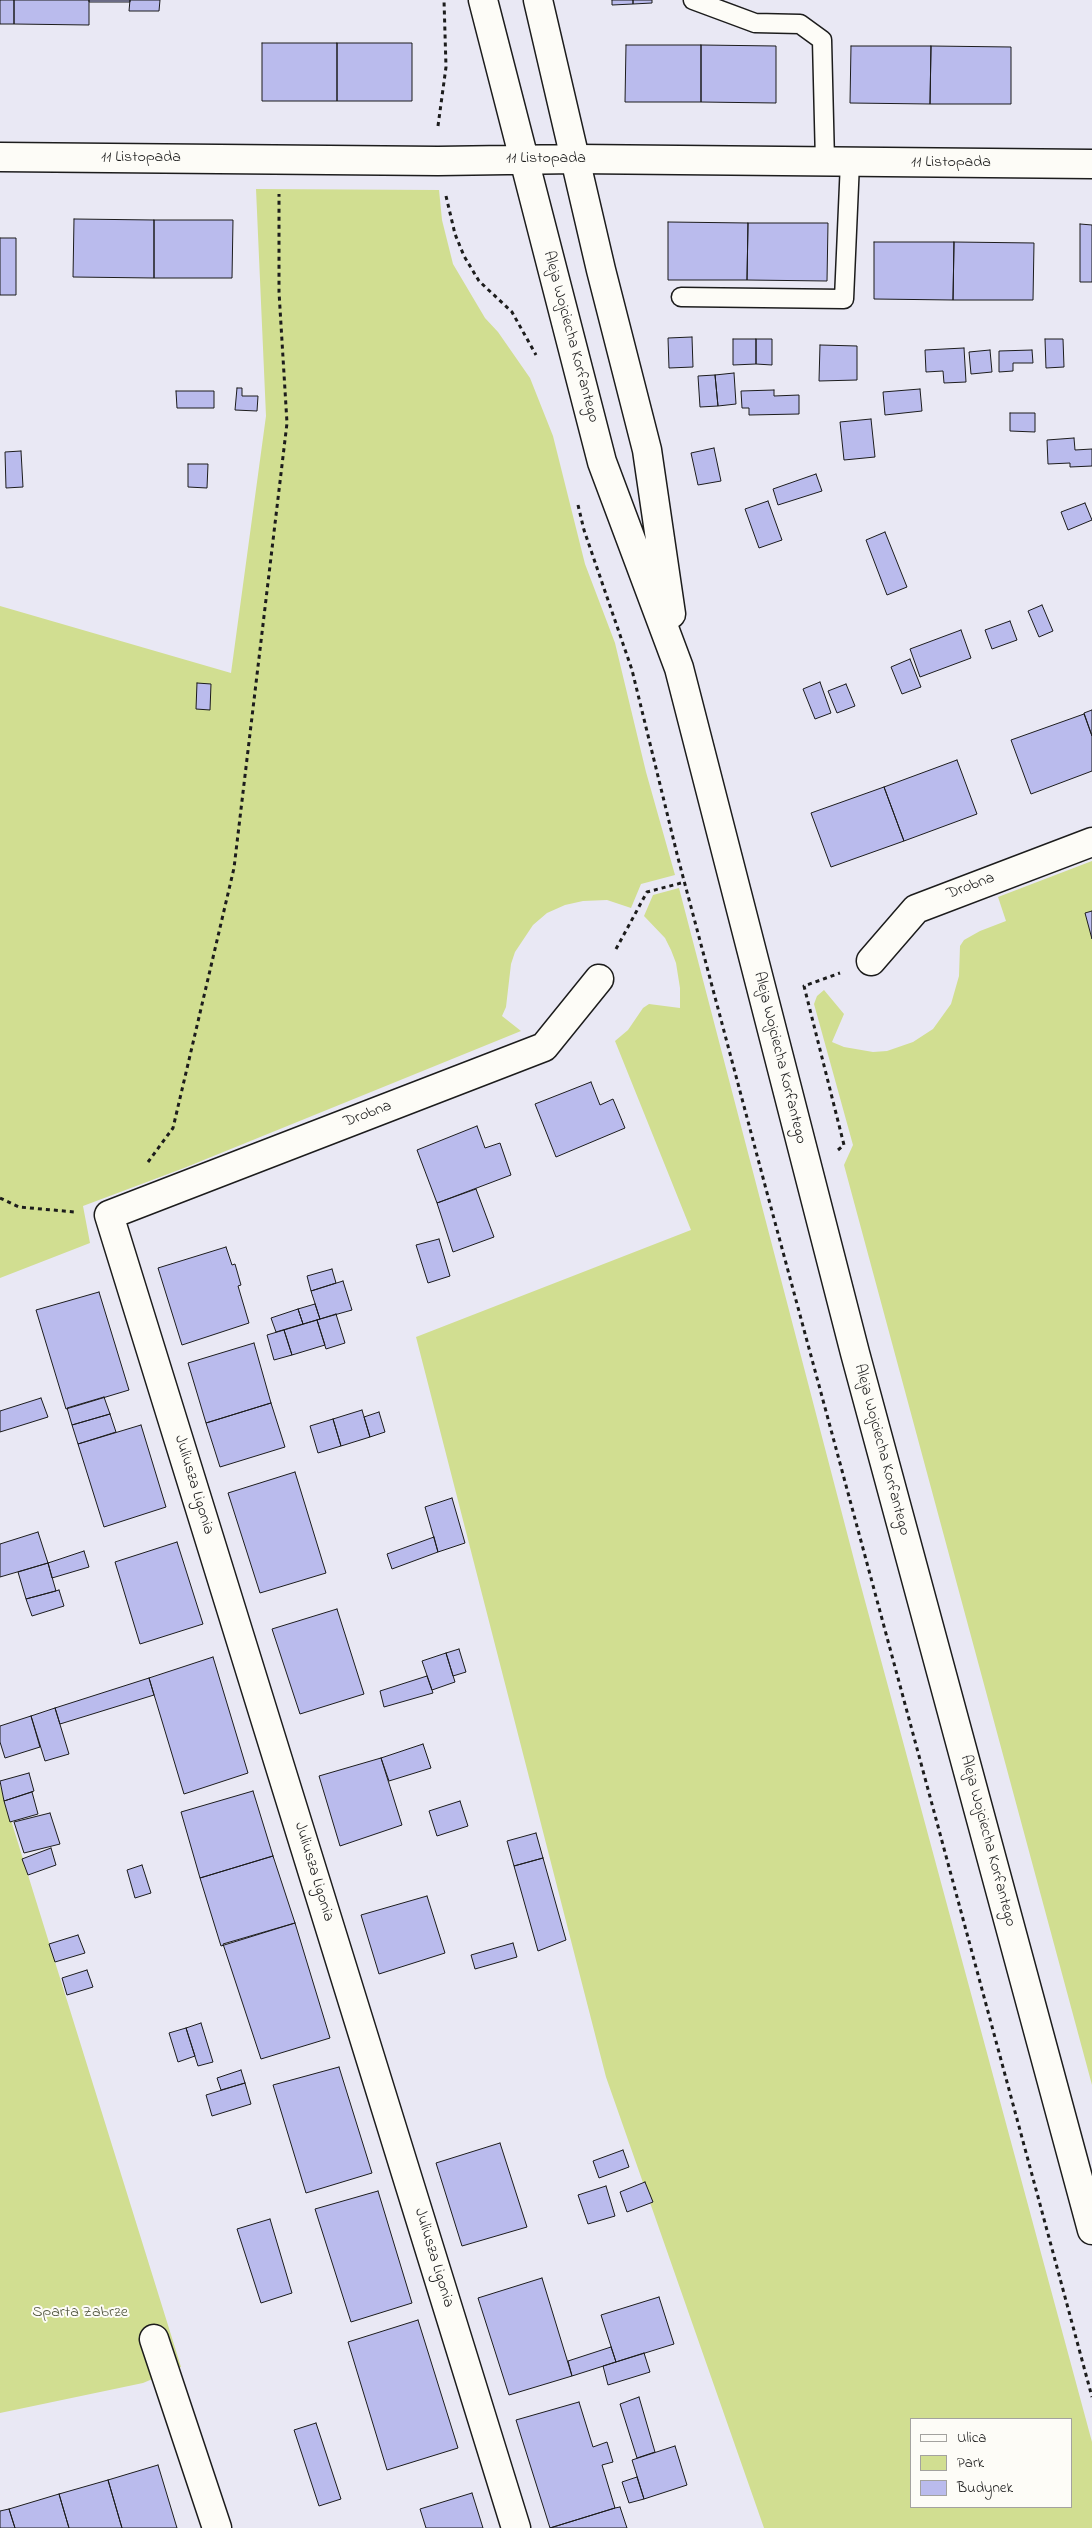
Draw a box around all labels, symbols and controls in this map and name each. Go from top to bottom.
street label: 11 Listopada [101,148,181,168]
street label: 11 Listopada [506,149,586,169]
street label: 11 Listopada [911,153,991,173]
street label: Aleja Wojciecha Korfantego [538,249,602,425]
street label: Drobna [944,869,998,905]
street label: Aleja Wojciecha Korfantego [748,970,810,1146]
street label: Drobna [341,1097,395,1133]
street label: Aleja Wojciecha Korfantego [849,1362,913,1538]
street label: Juliusza Ligonia [169,1433,217,1537]
street label: Aleja Wojciecha Korfantego [955,1753,1019,1929]
street label: Juliusza Ligonia [289,1820,337,1924]
street label: Juliusza Ligonia [409,2206,457,2310]
park label: Sparta Zabrze [32,2303,128,2323]
legend [910,2418,1072,2508]
text: Ulica [957,2427,986,2449]
text: Park [957,2452,984,2474]
text: Budynek [957,2477,1013,2499]

